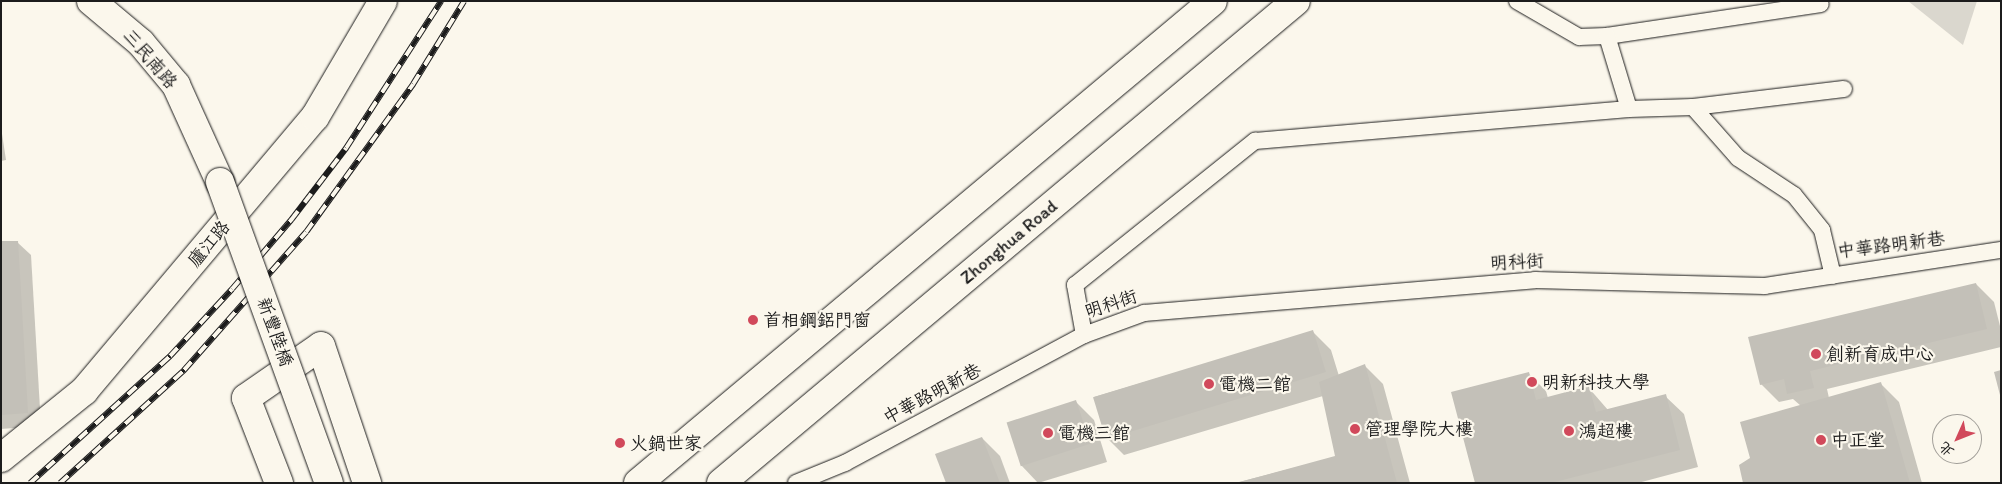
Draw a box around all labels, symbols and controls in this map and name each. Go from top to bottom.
street label: 三民南路 [118,25,182,93]
street label: Zhonghua Road [956,195,1062,289]
street label: 廬江路 [183,216,235,272]
street label: 中華路明新巷 [1836,228,1946,262]
street label: 明科街 [1489,250,1545,274]
street label: 明科街 [1082,285,1140,323]
street label: 新豐陸橋 [253,294,297,370]
place label: 首相鋼鋁門窗 [763,309,871,331]
marker: 首相鋼鋁門窗 [747,314,759,326]
place label: 創新育成中心 [1826,343,1934,365]
marker: 創新育成中心 [1810,348,1822,360]
street label: 中華路明新巷 [879,359,985,429]
place label: 明新科技大學 [1542,371,1650,393]
place label: 電機二館 [1219,373,1291,395]
marker: 明新科技大學 [1526,376,1538,388]
marker: 電機二館 [1203,378,1215,390]
north arrow [1932,414,1982,464]
place label: 管理學院大樓 [1365,418,1473,440]
place label: 鴻超樓 [1579,420,1633,442]
place label: 電機三館 [1058,422,1130,444]
marker: 管理學院大樓 [1349,423,1361,435]
marker: 鴻超樓 [1563,425,1575,437]
marker: 電機三館 [1042,427,1054,439]
place label: 中正堂 [1831,429,1885,451]
place label: 火鍋世家 [630,432,702,454]
marker: 中正堂 [1815,434,1827,446]
marker: 火鍋世家 [614,437,626,449]
text: 北 [1936,438,1958,460]

